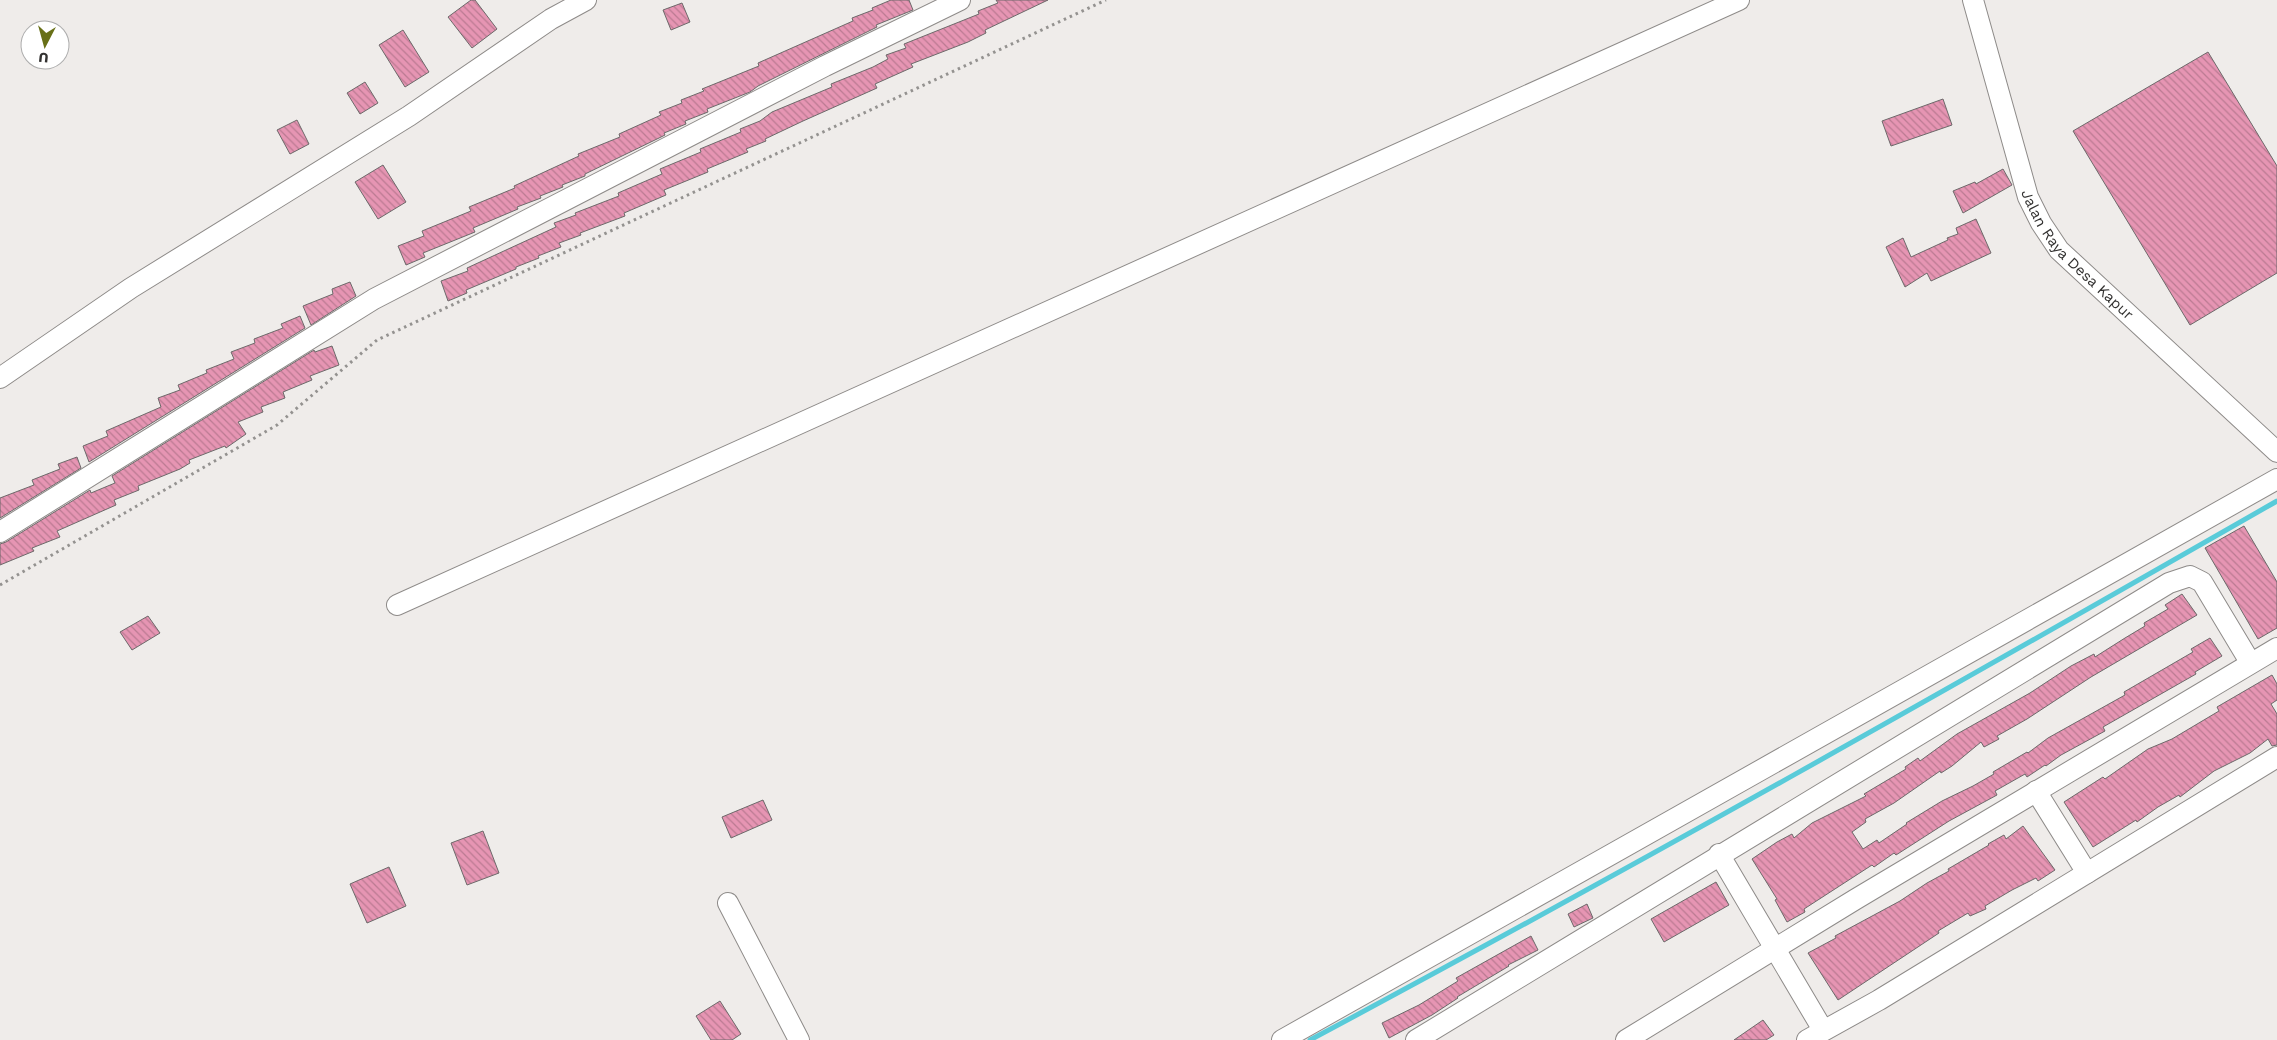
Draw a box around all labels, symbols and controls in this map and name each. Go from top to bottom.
north arrow [20,20,70,70]
text: U [38,49,49,66]
street label: Jalan Raya Desa Kapur [2017,188,2137,323]

